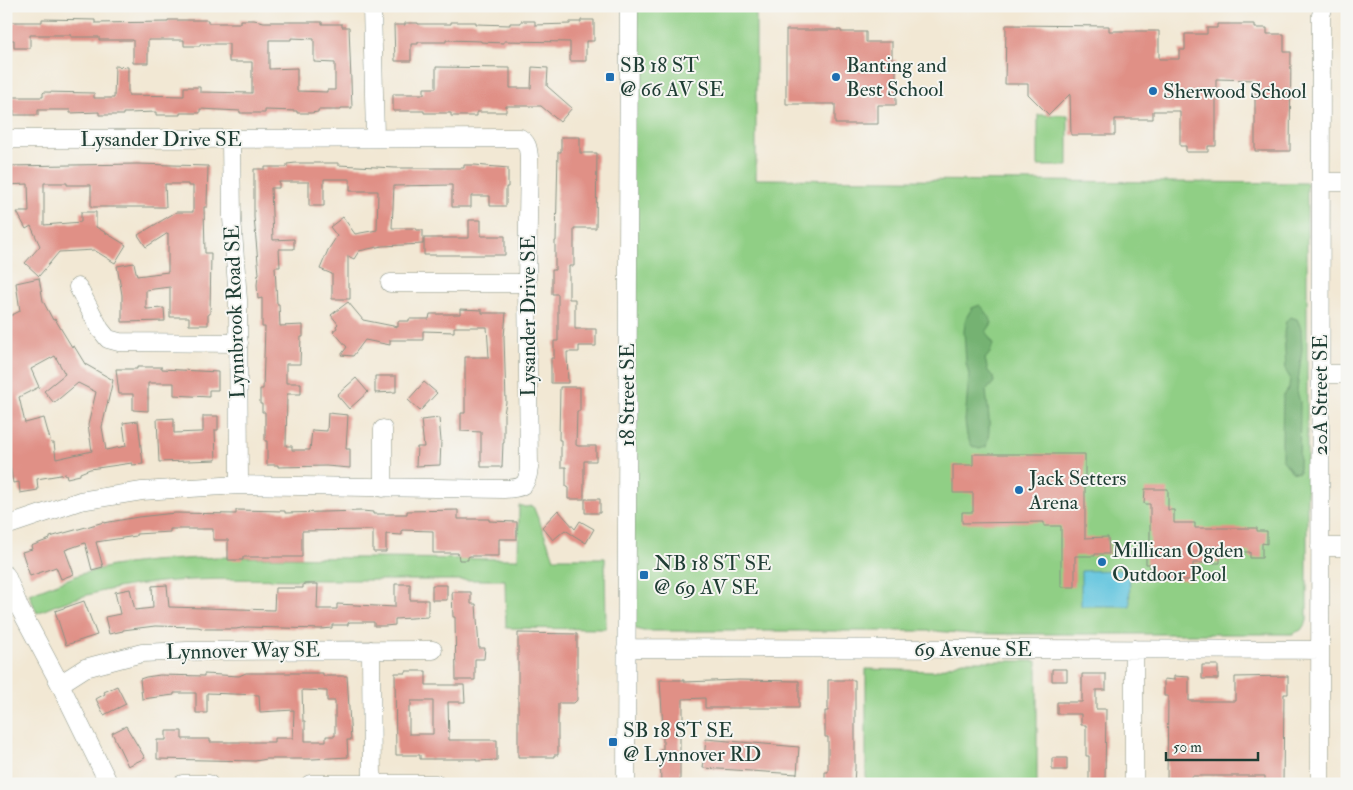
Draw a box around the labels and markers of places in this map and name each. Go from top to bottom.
place label: SB 18 ST @ 66 AV SE [620,52,724,103]
place label: Banting and Best School [846,52,947,103]
marker: SB 18 ST @ 66 AV SE [604,71,616,83]
marker: Banting and Best School [830,71,842,83]
place label: Sherwood School [1163,78,1307,105]
marker: Sherwood School [1147,85,1159,97]
place label: Jack Setters Arena [1028,465,1127,516]
marker: Jack Setters Arena [1013,484,1025,496]
place label: Millican Ogden Outdoor Pool [1112,537,1244,588]
place label: NB 18 ST SE @ 69 AV SE [654,550,771,601]
marker: Millican Ogden Outdoor Pool [1096,556,1108,568]
marker: NB 18 ST SE @ 69 AV SE [638,569,650,581]
place label: SB 18 ST SE @ Lynnover RD [623,717,761,768]
marker: SB 18 ST SE @ Lynnover RD [607,736,619,748]

